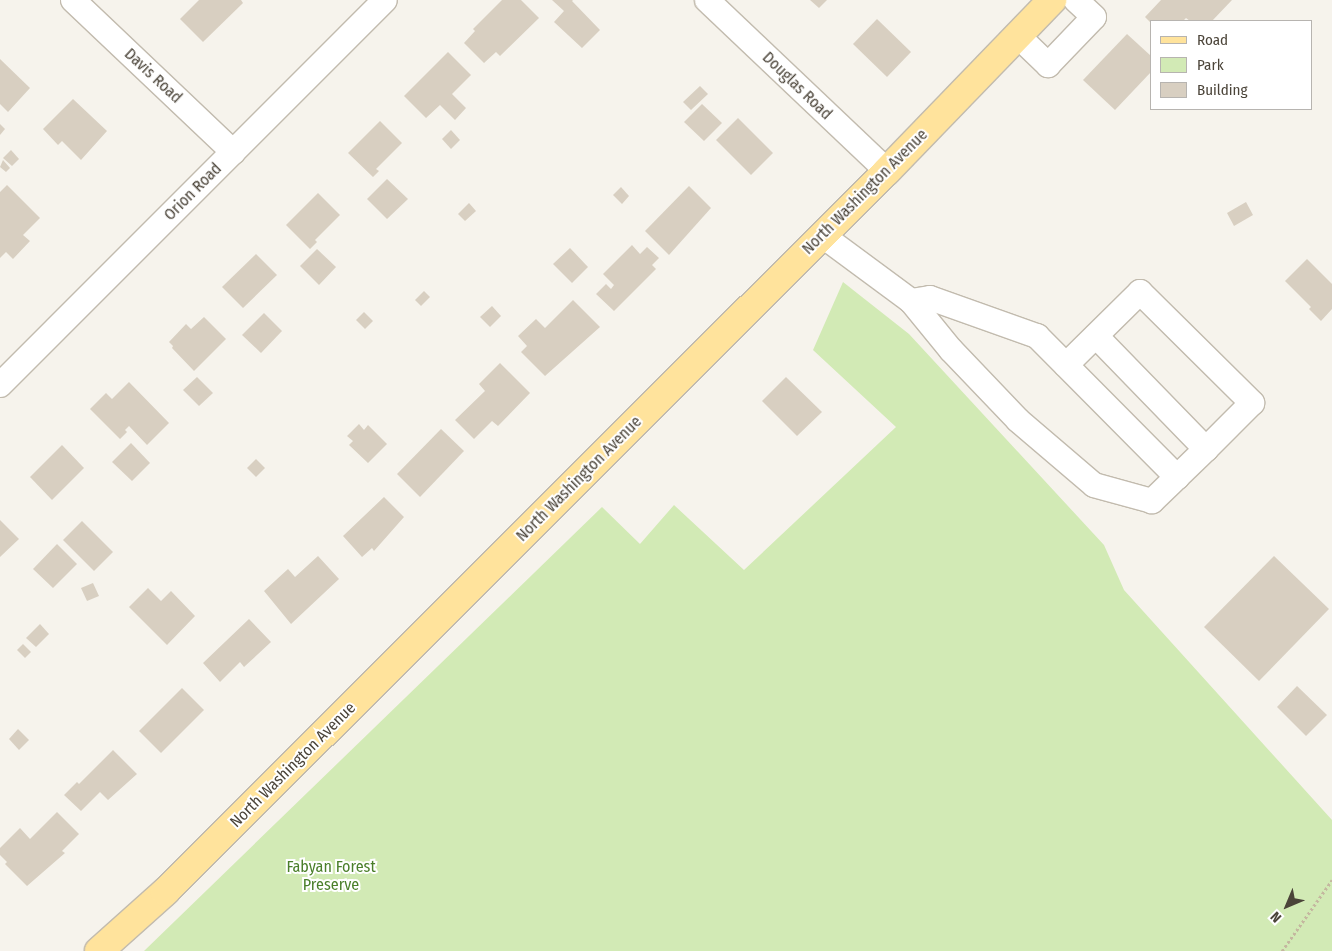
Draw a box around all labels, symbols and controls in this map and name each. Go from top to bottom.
legend [1150,20,1312,110]
text: Road [1197,31,1228,49]
street label: Davis Road [120,45,186,107]
street label: Douglas Road [758,48,836,124]
text: Park [1197,56,1224,74]
text: Building [1197,81,1248,99]
street label: North Washington Avenue [798,125,932,259]
street label: Orion Road [160,159,226,225]
street label: North Washington Avenue [512,412,646,546]
street label: North Washington Avenue [226,698,360,832]
park label: Fabyan Forest Preserve [286,857,376,895]
north arrow [1262,881,1312,931]
text: N [1267,908,1285,926]

